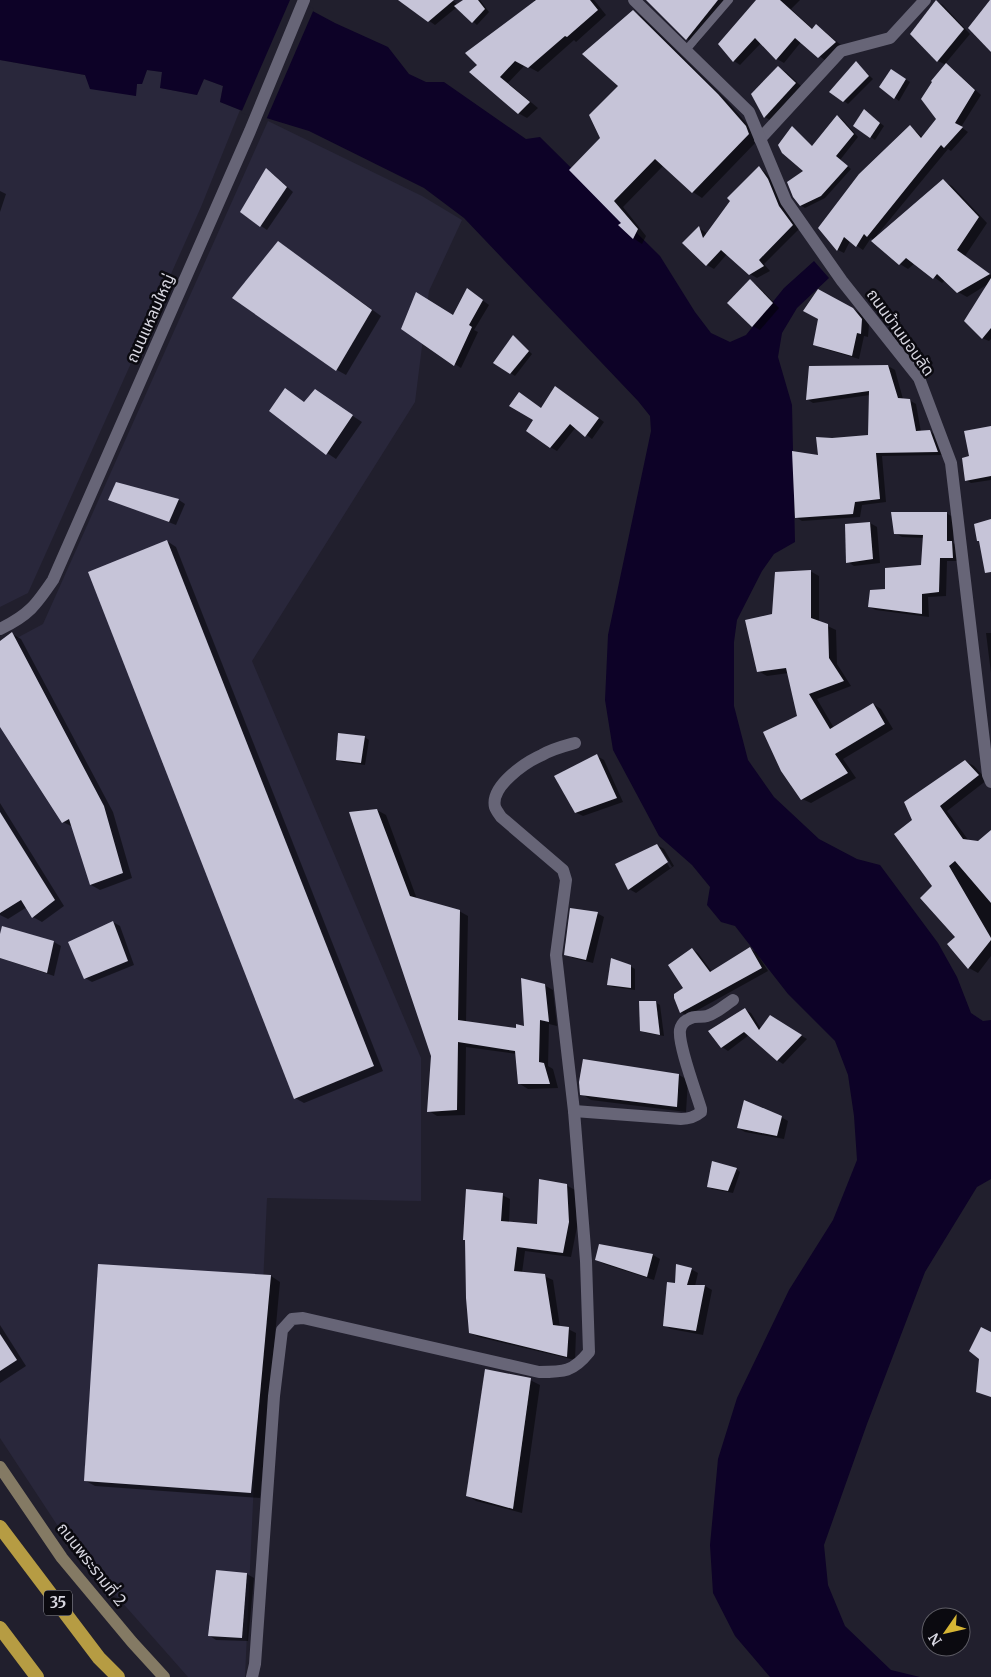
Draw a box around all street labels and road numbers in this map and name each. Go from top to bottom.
street label: ถนนแหลมใหญ่ [121,270,179,366]
street label: ถนนบ้านมอบลัด [863,285,939,379]
street label: ถนนพระรามที่ 2 [53,1518,132,1610]
road number: 35 [44,1590,72,1616]

